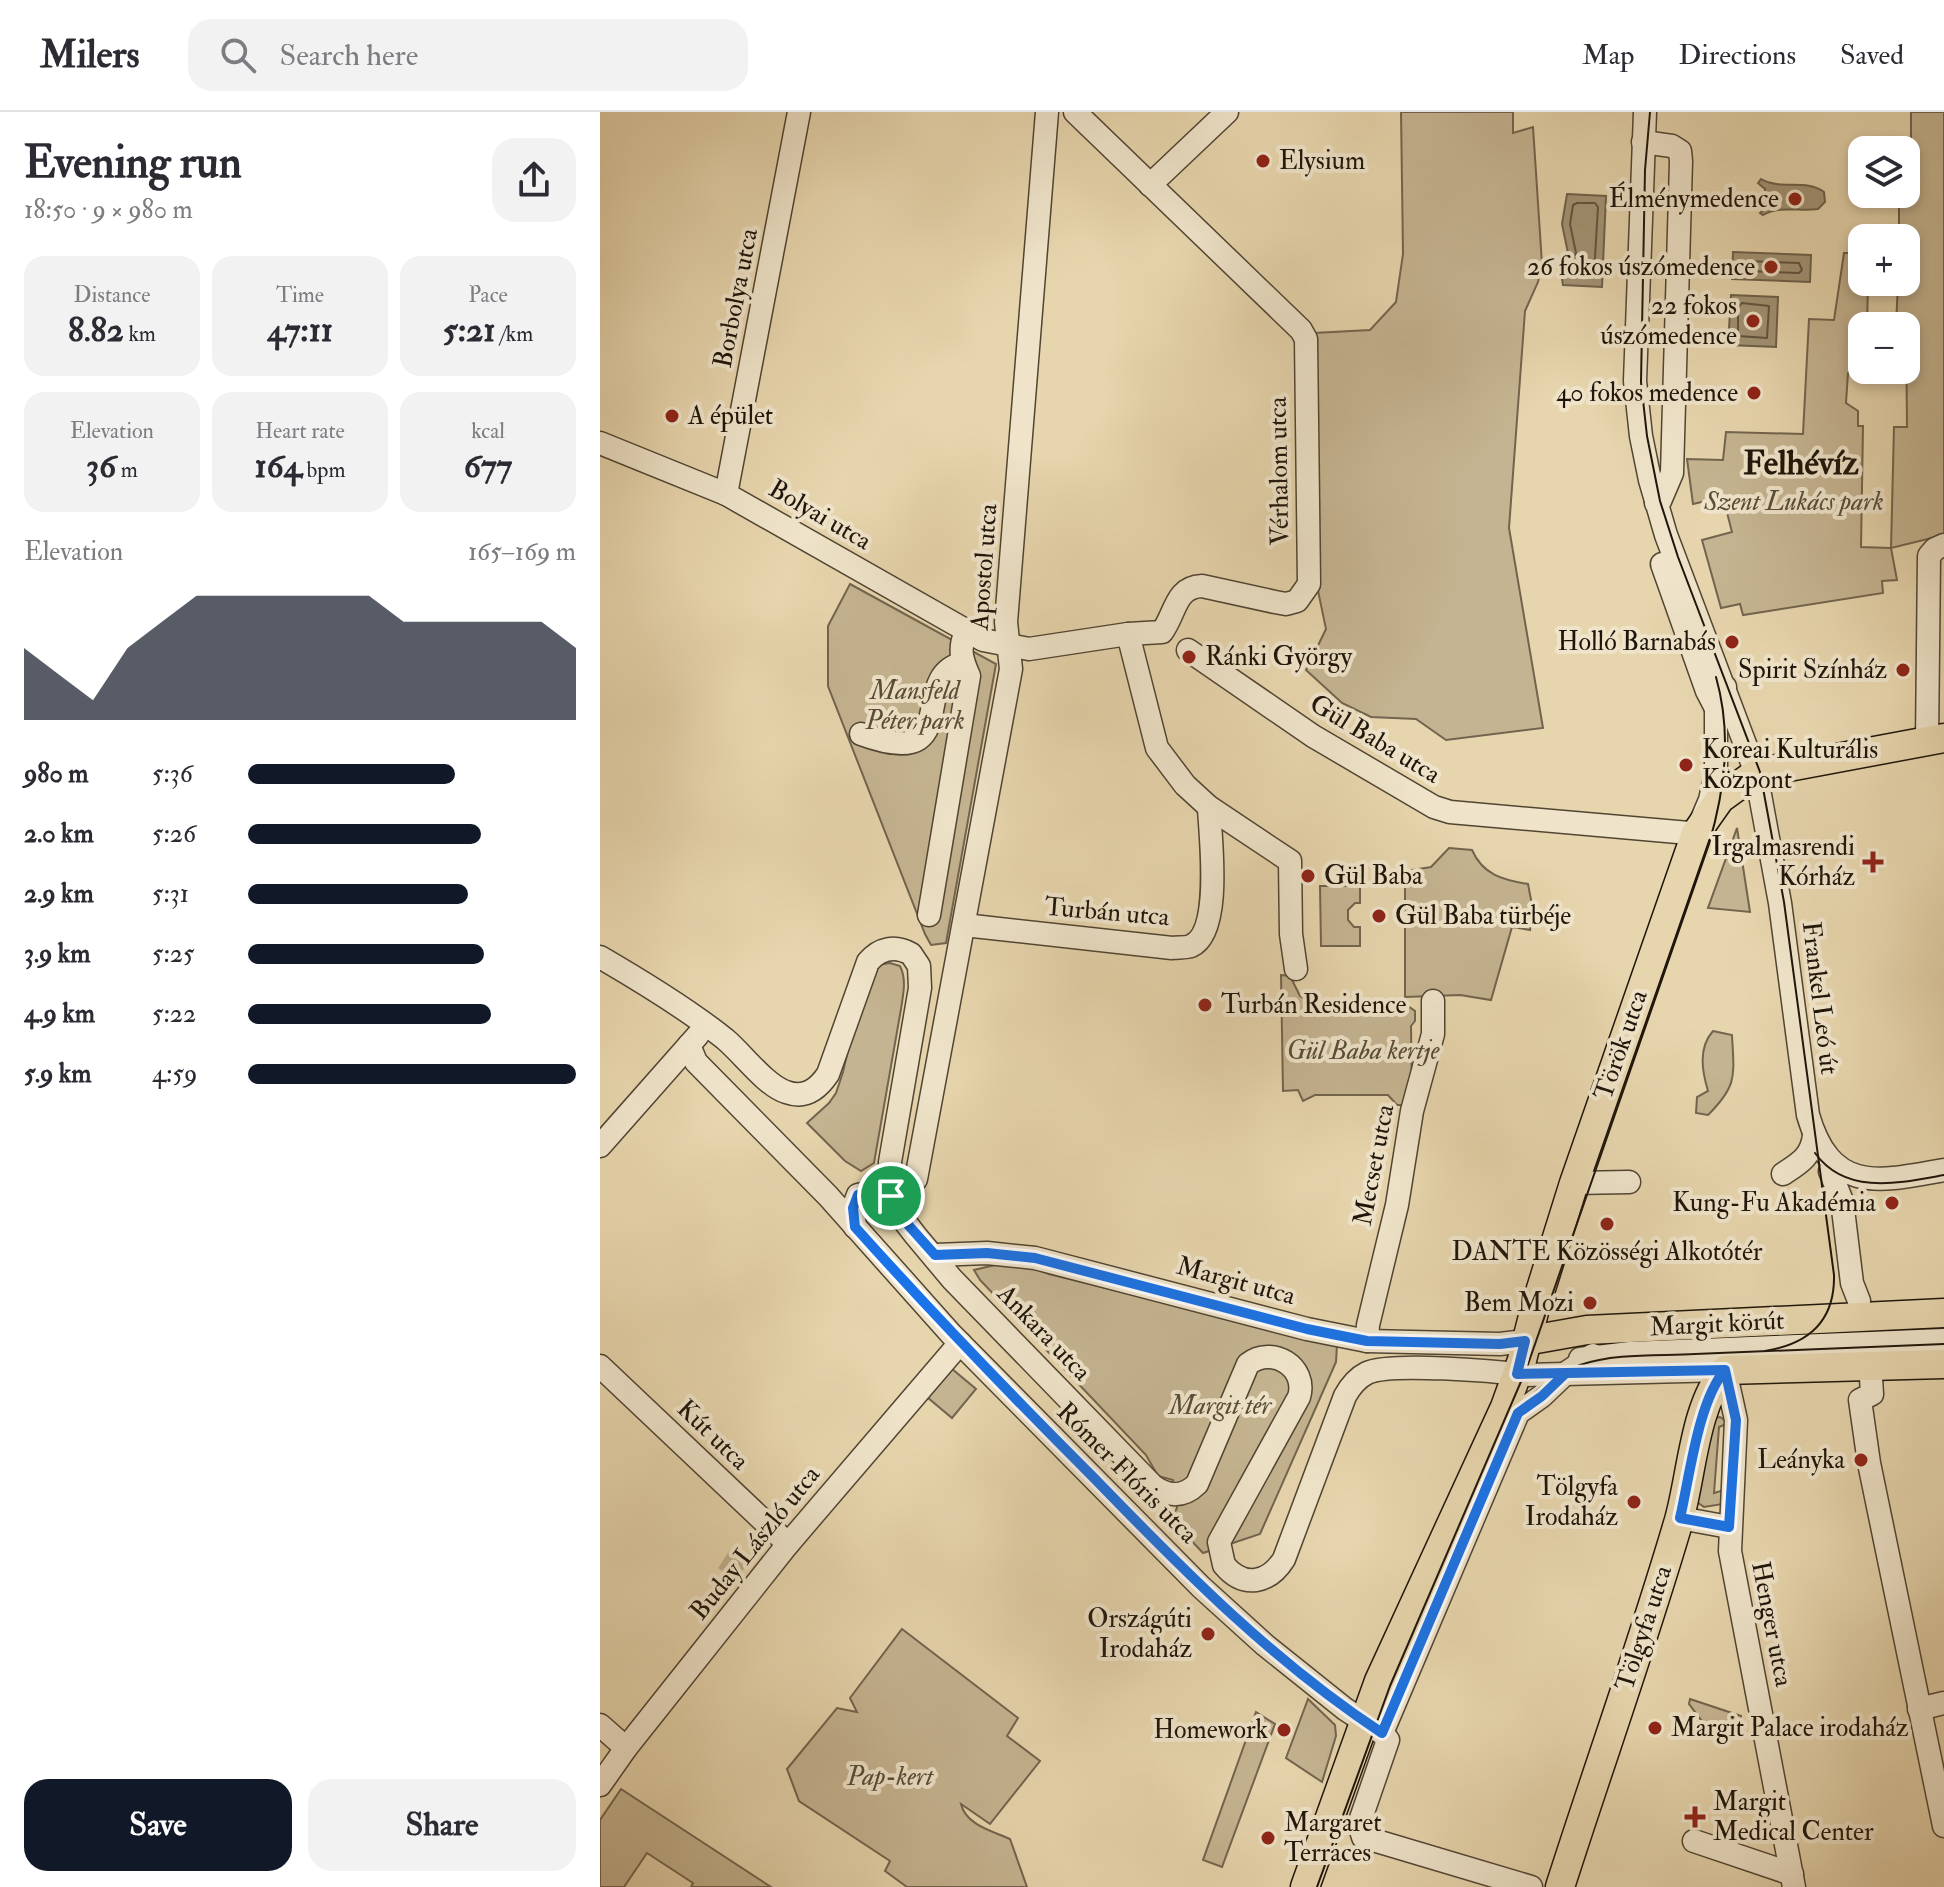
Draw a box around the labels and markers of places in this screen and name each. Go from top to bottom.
place label: Elysium [1279,145,1365,177]
marker: Elysium [1254,152,1272,170]
place label: Élménymedence [1609,181,1779,215]
marker: Élménymedence [1786,190,1804,208]
place label: 26 fokos úszómedence [1527,251,1755,283]
marker: 26 fokos úszómedence [1762,258,1780,276]
place label: 22 fokos úszómedence [1600,290,1737,352]
marker: 22 fokos úszómedence [1744,312,1762,330]
place label: 40 fokos medence [1556,377,1738,409]
marker: 40 fokos medence [1745,384,1763,402]
place label: A épület [687,400,773,433]
marker: A épület [663,407,681,425]
place label: Holló Barnabás [1558,626,1716,658]
marker: Holló Barnabás [1723,633,1741,651]
place label: Ránki György [1205,641,1353,673]
marker: Ránki György [1180,648,1198,666]
place label: Spirit Színház [1738,654,1887,687]
marker: Spirit Színház [1894,661,1912,679]
place label: Koreai Kulturális Központ [1702,734,1878,797]
marker: Koreai Kulturális Központ [1677,756,1695,774]
place label: Irgalmasrendi Kórház [1711,831,1855,893]
marker: Irgalmasrendi Kórház [1862,851,1884,873]
place label: Gül Baba [1324,860,1423,892]
marker: Gül Baba [1299,867,1317,885]
place label: Gül Baba türbéje [1395,900,1571,932]
marker: Gül Baba türbéje [1370,907,1388,925]
place label: Turbán Residence [1221,989,1407,1021]
marker: Turbán Residence [1196,996,1214,1014]
pin [857,1162,925,1230]
place label: Kung-Fu Akadémia [1672,1187,1876,1219]
marker: Kung-Fu Akadémia [1883,1194,1901,1212]
marker: DANTE Közösségi Alkotótér [1598,1215,1616,1233]
place label: DANTE Közösségi Alkotótér [1452,1236,1763,1268]
place label: Bem Mozi [1464,1287,1574,1319]
marker: Bem Mozi [1581,1294,1599,1312]
place label: Leányka [1757,1444,1845,1476]
marker: Leányka [1852,1451,1870,1469]
place label: Tölgyfa Irodaház [1525,1471,1618,1533]
marker: Tölgyfa Irodaház [1625,1493,1643,1511]
place label: Országúti Irodaház [1087,1603,1192,1665]
marker: Országúti Irodaház [1199,1625,1217,1643]
place label: Margit Palace irodaház [1671,1712,1909,1744]
place label: Homework [1153,1714,1269,1746]
marker: Margit Palace irodaház [1646,1719,1664,1737]
marker: Homework [1275,1721,1293,1739]
place label: Margit Medical Center [1713,1786,1874,1848]
marker: Margit Medical Center [1684,1806,1706,1828]
place label: Margaret Terraces [1284,1807,1382,1869]
marker: Margaret Terraces [1259,1829,1277,1847]

